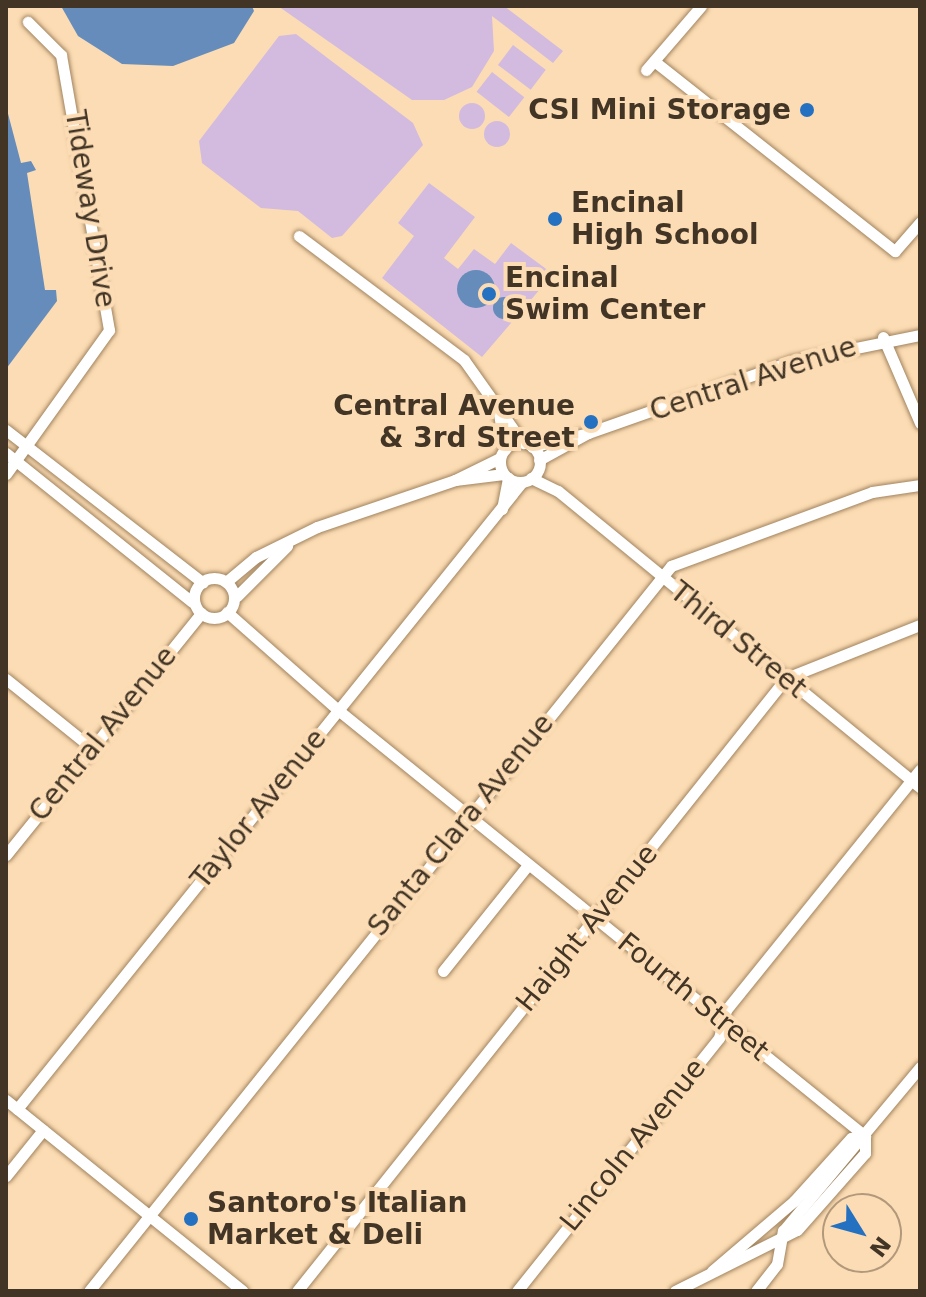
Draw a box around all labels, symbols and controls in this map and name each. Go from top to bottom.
place label: CSI Mini Storage [528,93,791,127]
marker: CSI Mini Storage [798,101,816,119]
street label: Tideway Drive [58,108,122,310]
place label: Encinal High School [571,186,759,252]
marker: Encinal High School [546,210,564,228]
place label: Encinal Swim Center [505,261,705,327]
marker: Encinal Swim Center [480,285,498,303]
street label: Central Avenue [646,330,860,428]
place label: Central Avenue & 3rd Street [333,389,575,455]
marker: Central Avenue & 3rd Street [582,413,600,431]
street label: Third Street [663,575,813,705]
street label: Central Avenue [22,640,184,828]
street label: Santa Clara Avenue [361,707,561,943]
street label: Taylor Avenue [184,722,334,896]
street label: Haight Avenue [509,838,665,1018]
street label: Fourth Street [611,926,775,1068]
street label: Lincoln Avenue [553,1052,713,1238]
place label: Santoro's Italian Market & Deli [207,1186,467,1252]
north arrow [822,1193,902,1273]
marker: Santoro's Italian Market & Deli [182,1210,200,1228]
text: N [864,1232,896,1261]

